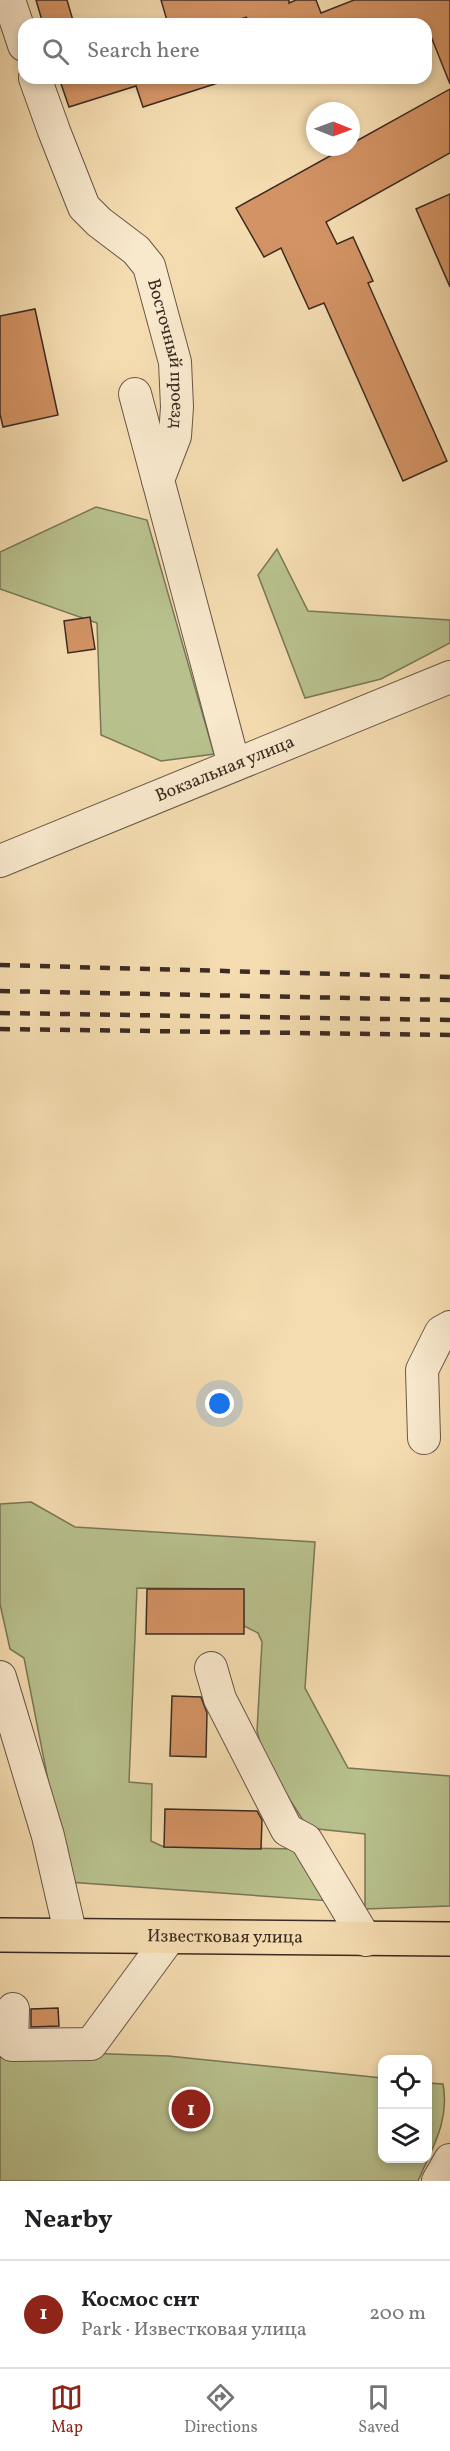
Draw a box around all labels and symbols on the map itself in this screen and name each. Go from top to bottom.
north arrow [306,102,360,156]
street label: Восточный проезд [140,276,190,429]
street label: Вокзальная улица [152,729,298,809]
your location [205,1389,234,1418]
street label: Известковая улица [147,1924,303,1950]
pin: 1 [172,2086,210,2132]

